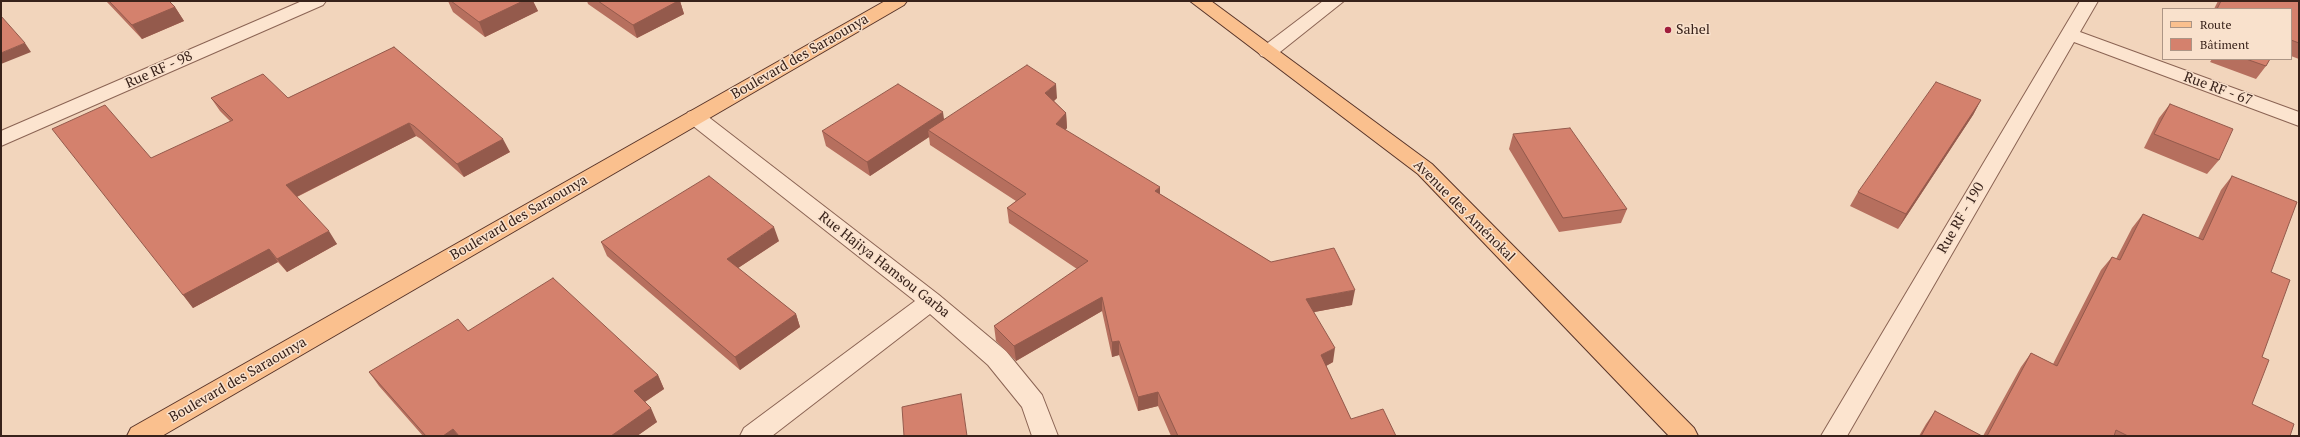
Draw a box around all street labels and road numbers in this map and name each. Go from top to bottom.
street label: Boulevard des Saraounya [728,11,872,103]
street label: Rue RF - 98 [123,48,195,92]
street label: Rue RF - 67 [2181,69,2255,109]
street label: Avenue des Aménokal [1410,157,1518,265]
street label: Boulevard des Saraounya [447,172,591,264]
street label: Rue RF - 190 [1934,180,1988,256]
street label: Rue Hajiya Hamsou Garba [815,209,953,321]
street label: Boulevard des Saraounya [166,334,310,426]

